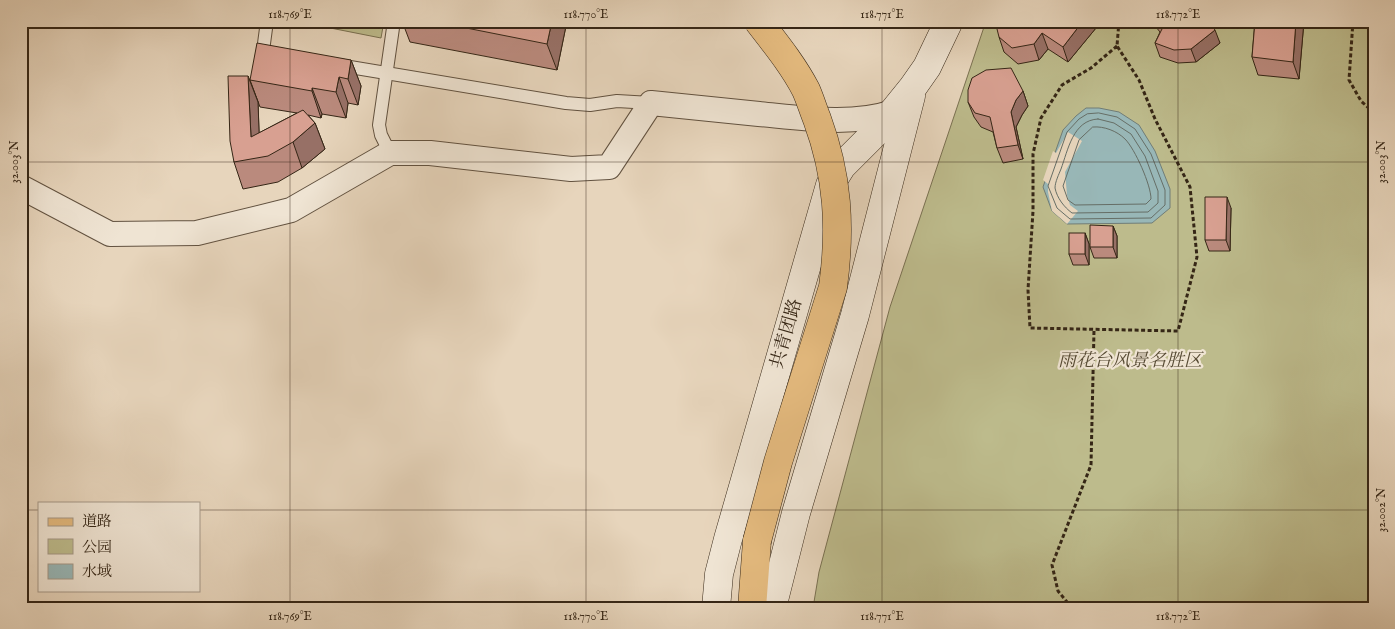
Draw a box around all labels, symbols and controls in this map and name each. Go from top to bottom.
text: 118.769°E [268,7,312,22]
text: 118.770°E [564,7,608,22]
text: 118.771°E [860,7,904,22]
text: 118.772°E [1156,7,1200,22]
text: 32.003°N [7,140,22,184]
text: 32.003°N [1374,140,1389,184]
street label: 共青团路 [766,296,808,372]
park label: 雨花台风景名胜区 [1058,350,1204,373]
text: 32.002°N [1374,487,1389,532]
legend [38,502,200,592]
text: 道路 [82,512,112,531]
text: 公园 [82,538,112,557]
text: 水域 [82,562,112,581]
text: 118.769°E [268,609,312,624]
text: 118.770°E [564,609,608,624]
text: 118.771°E [860,609,904,624]
text: 118.772°E [1156,609,1200,624]

